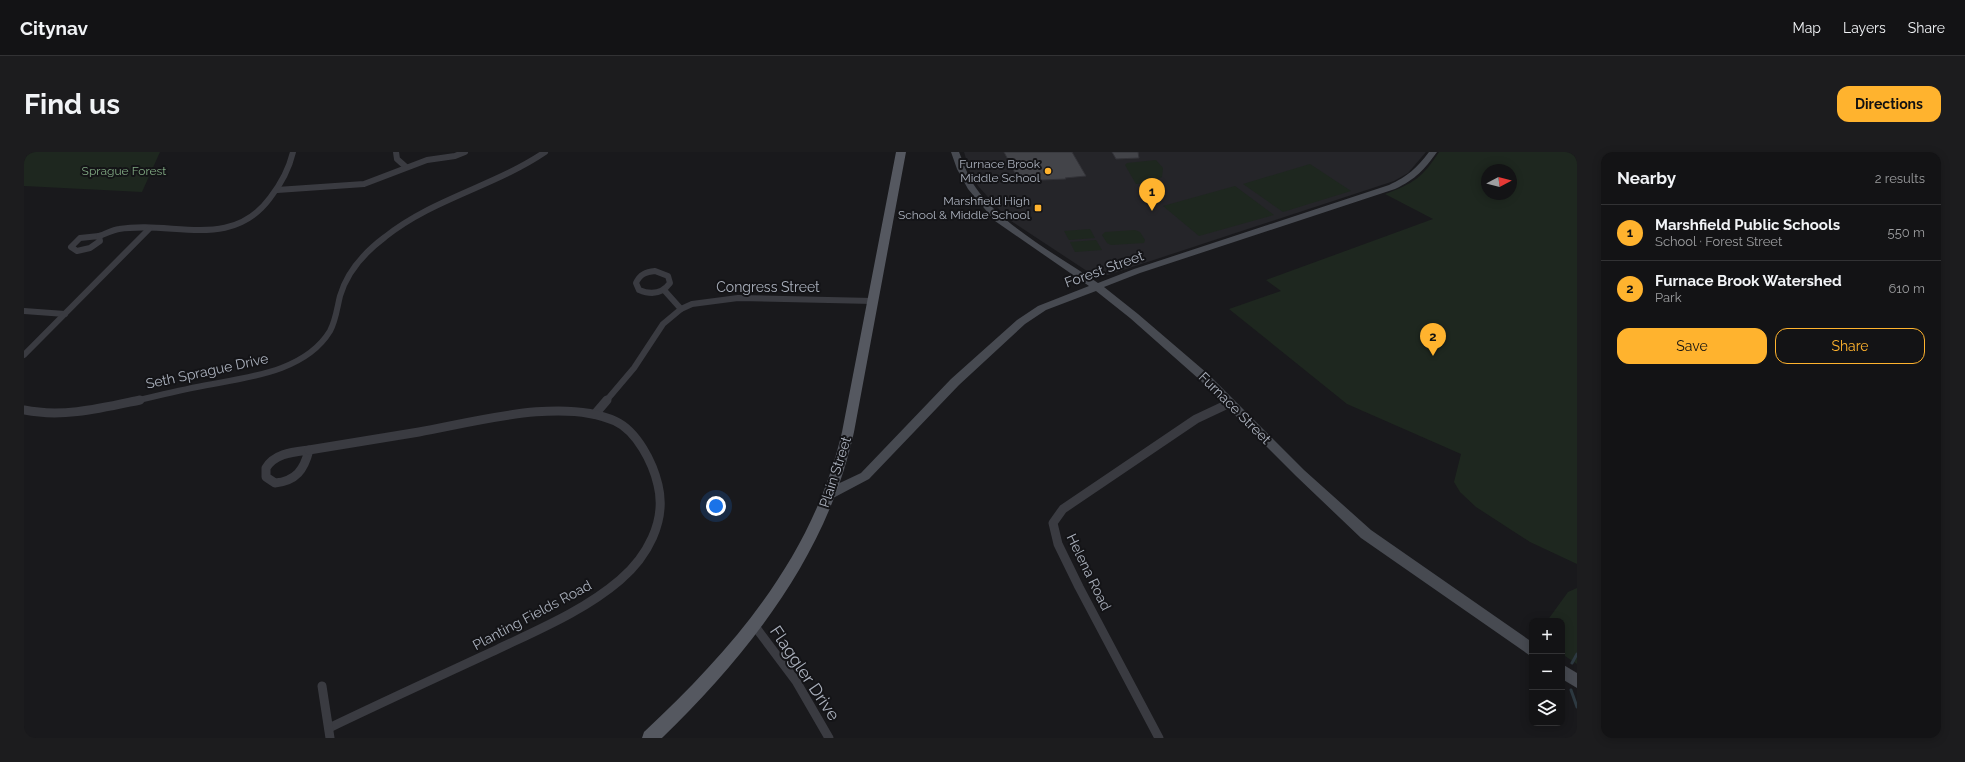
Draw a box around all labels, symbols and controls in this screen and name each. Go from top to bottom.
text: Citynav [20,17,88,39]
text: Map [1793,20,1821,36]
text: Layers [1843,20,1886,36]
text: Share [1908,20,1945,36]
button: Directions [1837,86,1941,122]
text: Find us [24,88,120,121]
place label: Furnace Brook Middle School [959,157,1041,185]
park label: Sprague Forest [82,164,166,178]
north arrow [1481,164,1517,200]
marker: Furnace Brook Middle School [1043,166,1053,176]
text: Nearby [1617,168,1676,188]
text: 2 results [1875,171,1925,186]
pin: 1 [1139,178,1165,211]
place label: Marshfield High School & Middle School [898,194,1031,222]
marker: Marshfield High School & Middle School [1033,203,1043,213]
text: Marshfield Public Schools [1655,216,1840,234]
text: 1 [1627,225,1633,240]
text: 550 m [1888,225,1925,240]
text: School · Forest Street [1655,234,1782,249]
street label: Forest Street [1062,247,1146,291]
text: Furnace Brook Watershed [1655,272,1842,290]
street label: Congress Street [716,279,820,295]
text: 2 [1626,281,1634,296]
text: 610 m [1888,281,1925,296]
text: Park [1655,290,1682,305]
pin: 2 [1420,323,1446,356]
button: Save [1617,328,1767,364]
button: Share [1775,328,1925,364]
street label: Seth Sprague Drive [144,350,270,392]
street label: Furnace Street [1196,369,1274,447]
street label: Plain Street [816,434,854,510]
your location [706,496,726,516]
street label: Helena Road [1064,531,1114,613]
street label: Planting Fields Road [470,577,594,653]
map controls [1529,618,1565,726]
button: + [1529,618,1565,654]
street label: Flaggler Drive [766,622,844,724]
button: − [1529,654,1565,690]
button: layers [1529,690,1565,726]

